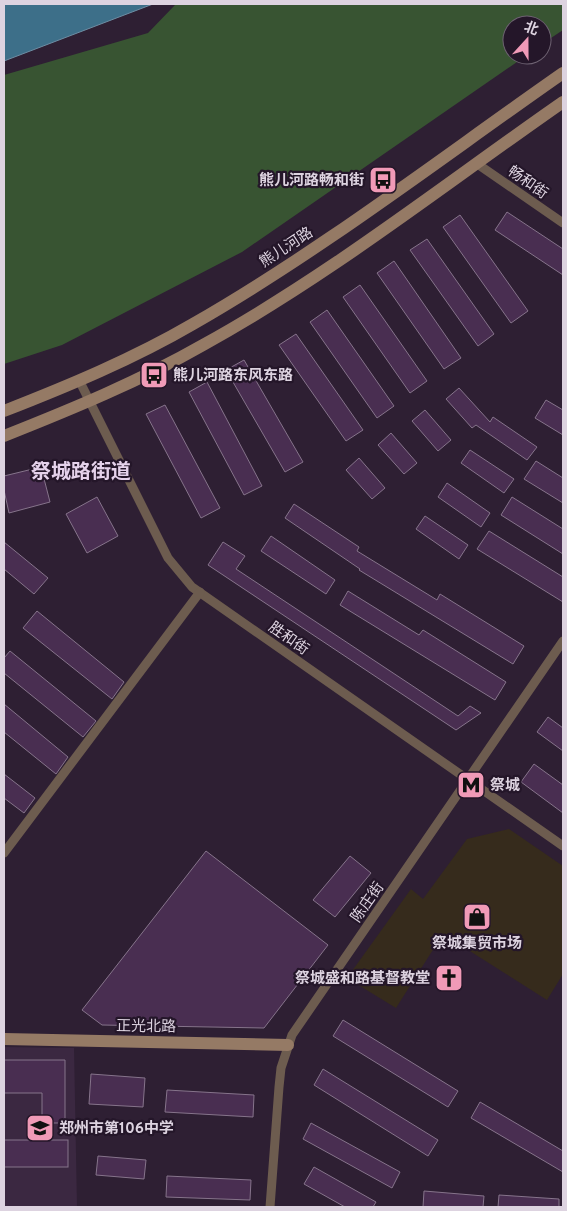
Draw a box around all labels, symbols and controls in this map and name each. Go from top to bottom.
north arrow [502,15,552,65]
text: 北 [522,19,541,40]
street label: 畅和街 [503,163,551,204]
bus stop icon: 熊儿河路畅和街 [368,165,398,195]
place label: 熊儿河路畅和街 [259,171,364,191]
street label: 熊儿河路 [256,223,317,273]
bus stop icon: 熊儿河路东风东路 [139,360,169,390]
place label: 熊儿河路东风东路 [173,366,293,386]
district label: 祭城路街道 [31,460,131,486]
street label: 胜和街 [264,619,312,660]
metro station icon: 祭城 [456,770,486,800]
place label: 祭城 [490,776,520,796]
street label: 陈庄街 [348,879,389,927]
shop icon: 祭城集贸市场 [462,902,492,932]
place label: 祭城集贸市场 [432,934,522,954]
church icon: 祭城盛和路基督教堂 [434,963,464,993]
place label: 祭城盛和路基督教堂 [295,969,430,989]
street label: 正光北路 [116,1016,176,1038]
school or university icon: 郑州市第106中学 [25,1113,55,1143]
place label: 郑州市第106中学 [59,1119,174,1139]

